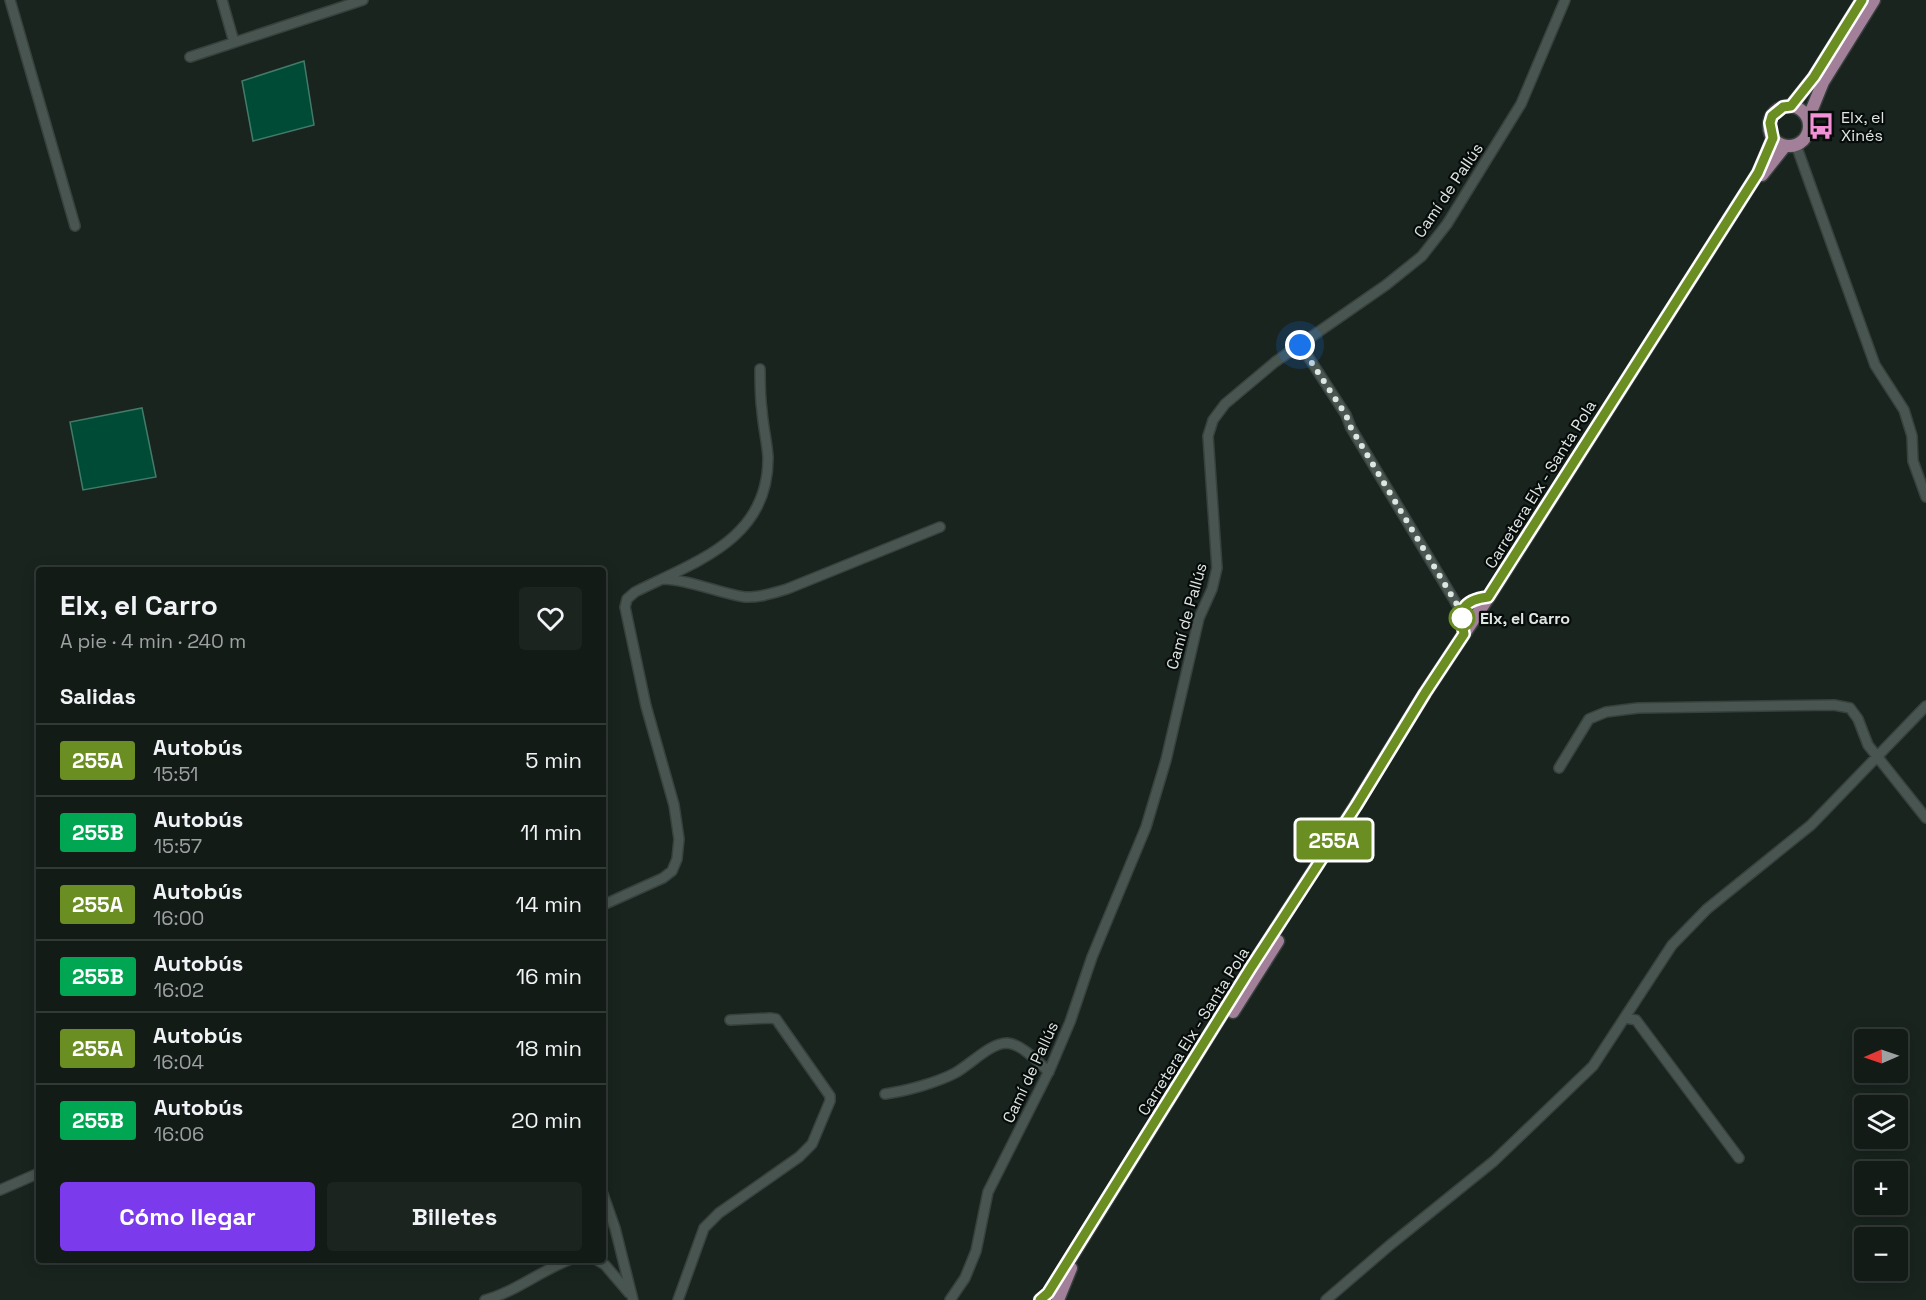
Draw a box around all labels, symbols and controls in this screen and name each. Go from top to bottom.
place label: Elx, el Xinés [1841,107,1884,146]
bus stop icon: Elx, el Xinés [1806,111,1836,141]
street label: Camí de Pallús [1409,139,1488,242]
your location [1285,330,1315,360]
street label: Carretera Elx - Santa Pola [1480,396,1601,572]
street label: Camí de Pallús [1161,560,1212,672]
text: Elx, el Carro [60,587,218,623]
button: heart [519,587,582,650]
marker: Elx, el Carro [1449,605,1475,631]
place label: Elx, el Carro [1480,608,1570,629]
text: A pie · 4 min · 240 m [60,628,246,654]
text: Salidas [60,682,136,710]
text: Autobús [153,733,243,761]
text: 5 min [525,746,582,774]
text: 255A [72,747,123,774]
text: 15:51 [153,761,198,787]
text: Autobús [154,805,243,833]
text: 11 min [520,818,582,846]
text: 255B [72,819,124,846]
line badge: 255A [1292,820,1376,860]
text: 255A [1309,827,1360,854]
text: 15:57 [154,833,202,859]
text: Autobús [153,877,243,905]
text: 14 min [516,890,582,918]
text: 255A [72,891,123,918]
text: 16:00 [153,905,204,931]
street label: Carretera Elx - Santa Pola [1133,943,1254,1119]
text: Autobús [154,949,243,977]
text: 16 min [516,962,582,990]
text: 255B [72,963,124,990]
text: 16:02 [154,977,204,1003]
street label: Camí de Pallús [998,1018,1063,1126]
text: Autobús [153,1021,243,1049]
north arrow [1854,1029,1908,1083]
map controls [1854,1029,1908,1281]
text: 18 min [516,1034,582,1062]
text: 255A [72,1035,123,1062]
text: 16:04 [153,1049,204,1075]
text: Autobús [154,1093,243,1121]
button: layers [1854,1095,1908,1149]
text: 20 min [511,1106,582,1134]
text: 255B [72,1107,124,1134]
text: 16:06 [154,1121,204,1147]
button: + [1854,1161,1908,1215]
button: Cómo llegar [60,1182,315,1251]
button: Billetes [327,1182,582,1251]
button: − [1854,1227,1908,1281]

